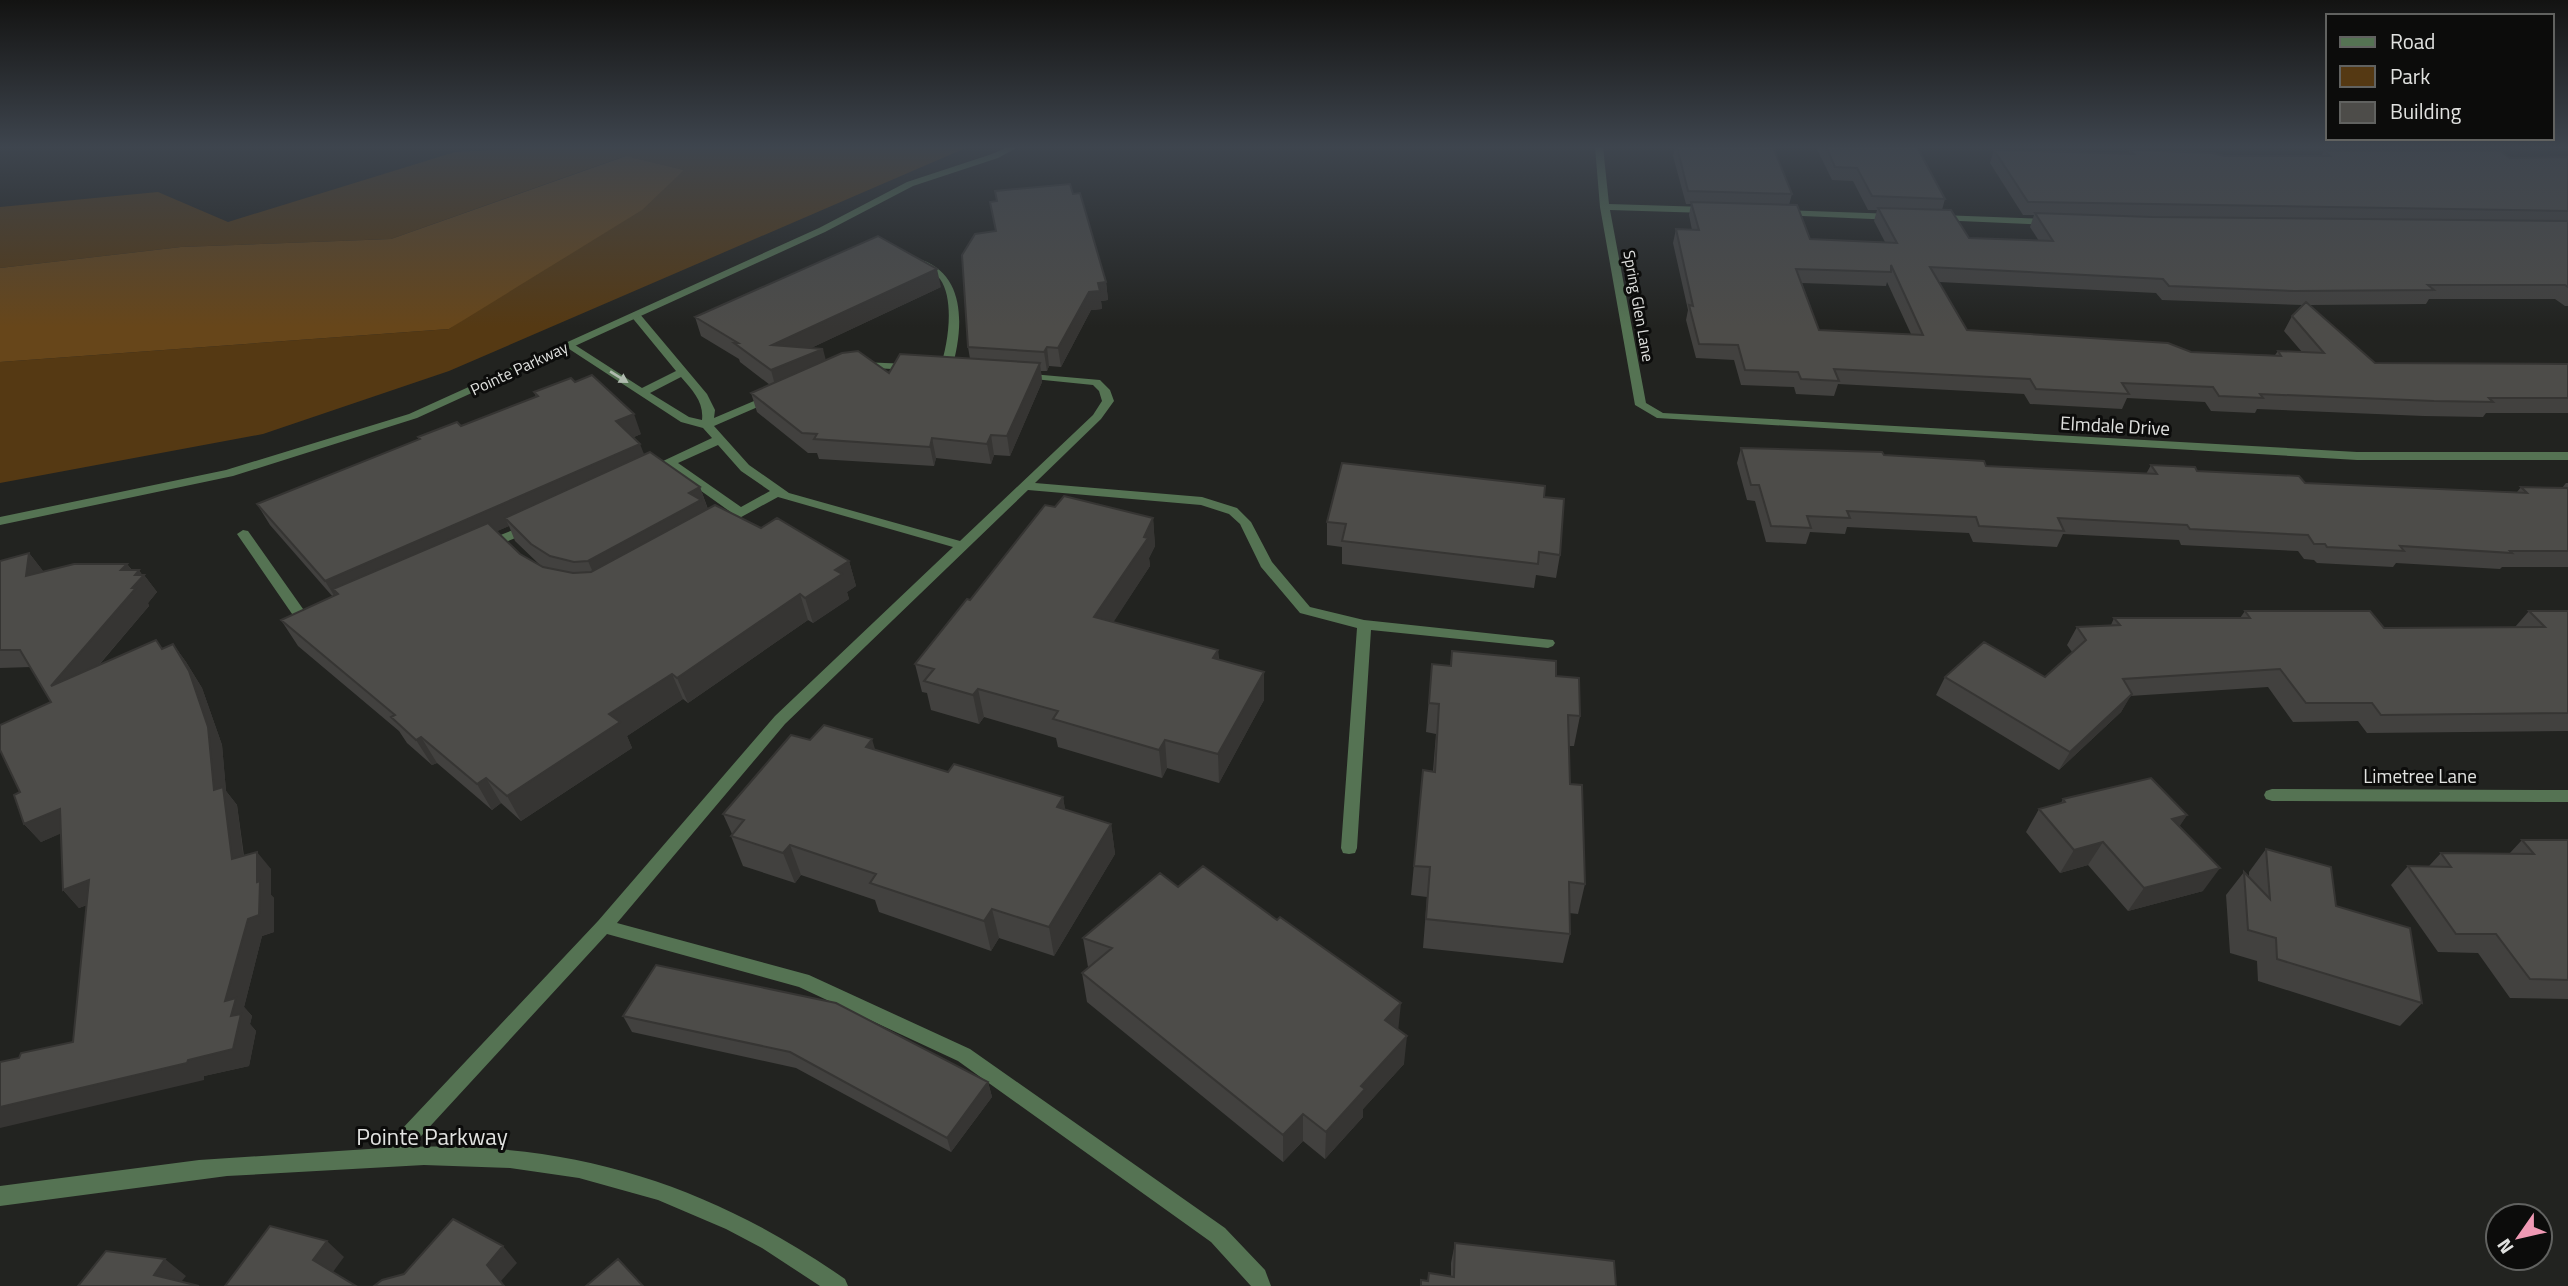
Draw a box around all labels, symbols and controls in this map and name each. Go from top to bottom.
legend [2326,14,2554,140]
text: Road [2390,25,2435,57]
text: Park [2390,60,2430,92]
text: Building [2390,95,2462,127]
street label: Spring Glen Lane [1617,248,1661,364]
street label: Pointe Parkway [466,335,572,401]
one-way arrow [609,371,628,384]
street label: Elmdale Drive [2059,408,2171,442]
street label: Limetree Lane [2363,761,2477,790]
street label: Pointe Parkway [356,1119,508,1154]
north arrow [2484,1202,2554,1272]
text: N [2489,1233,2520,1260]

